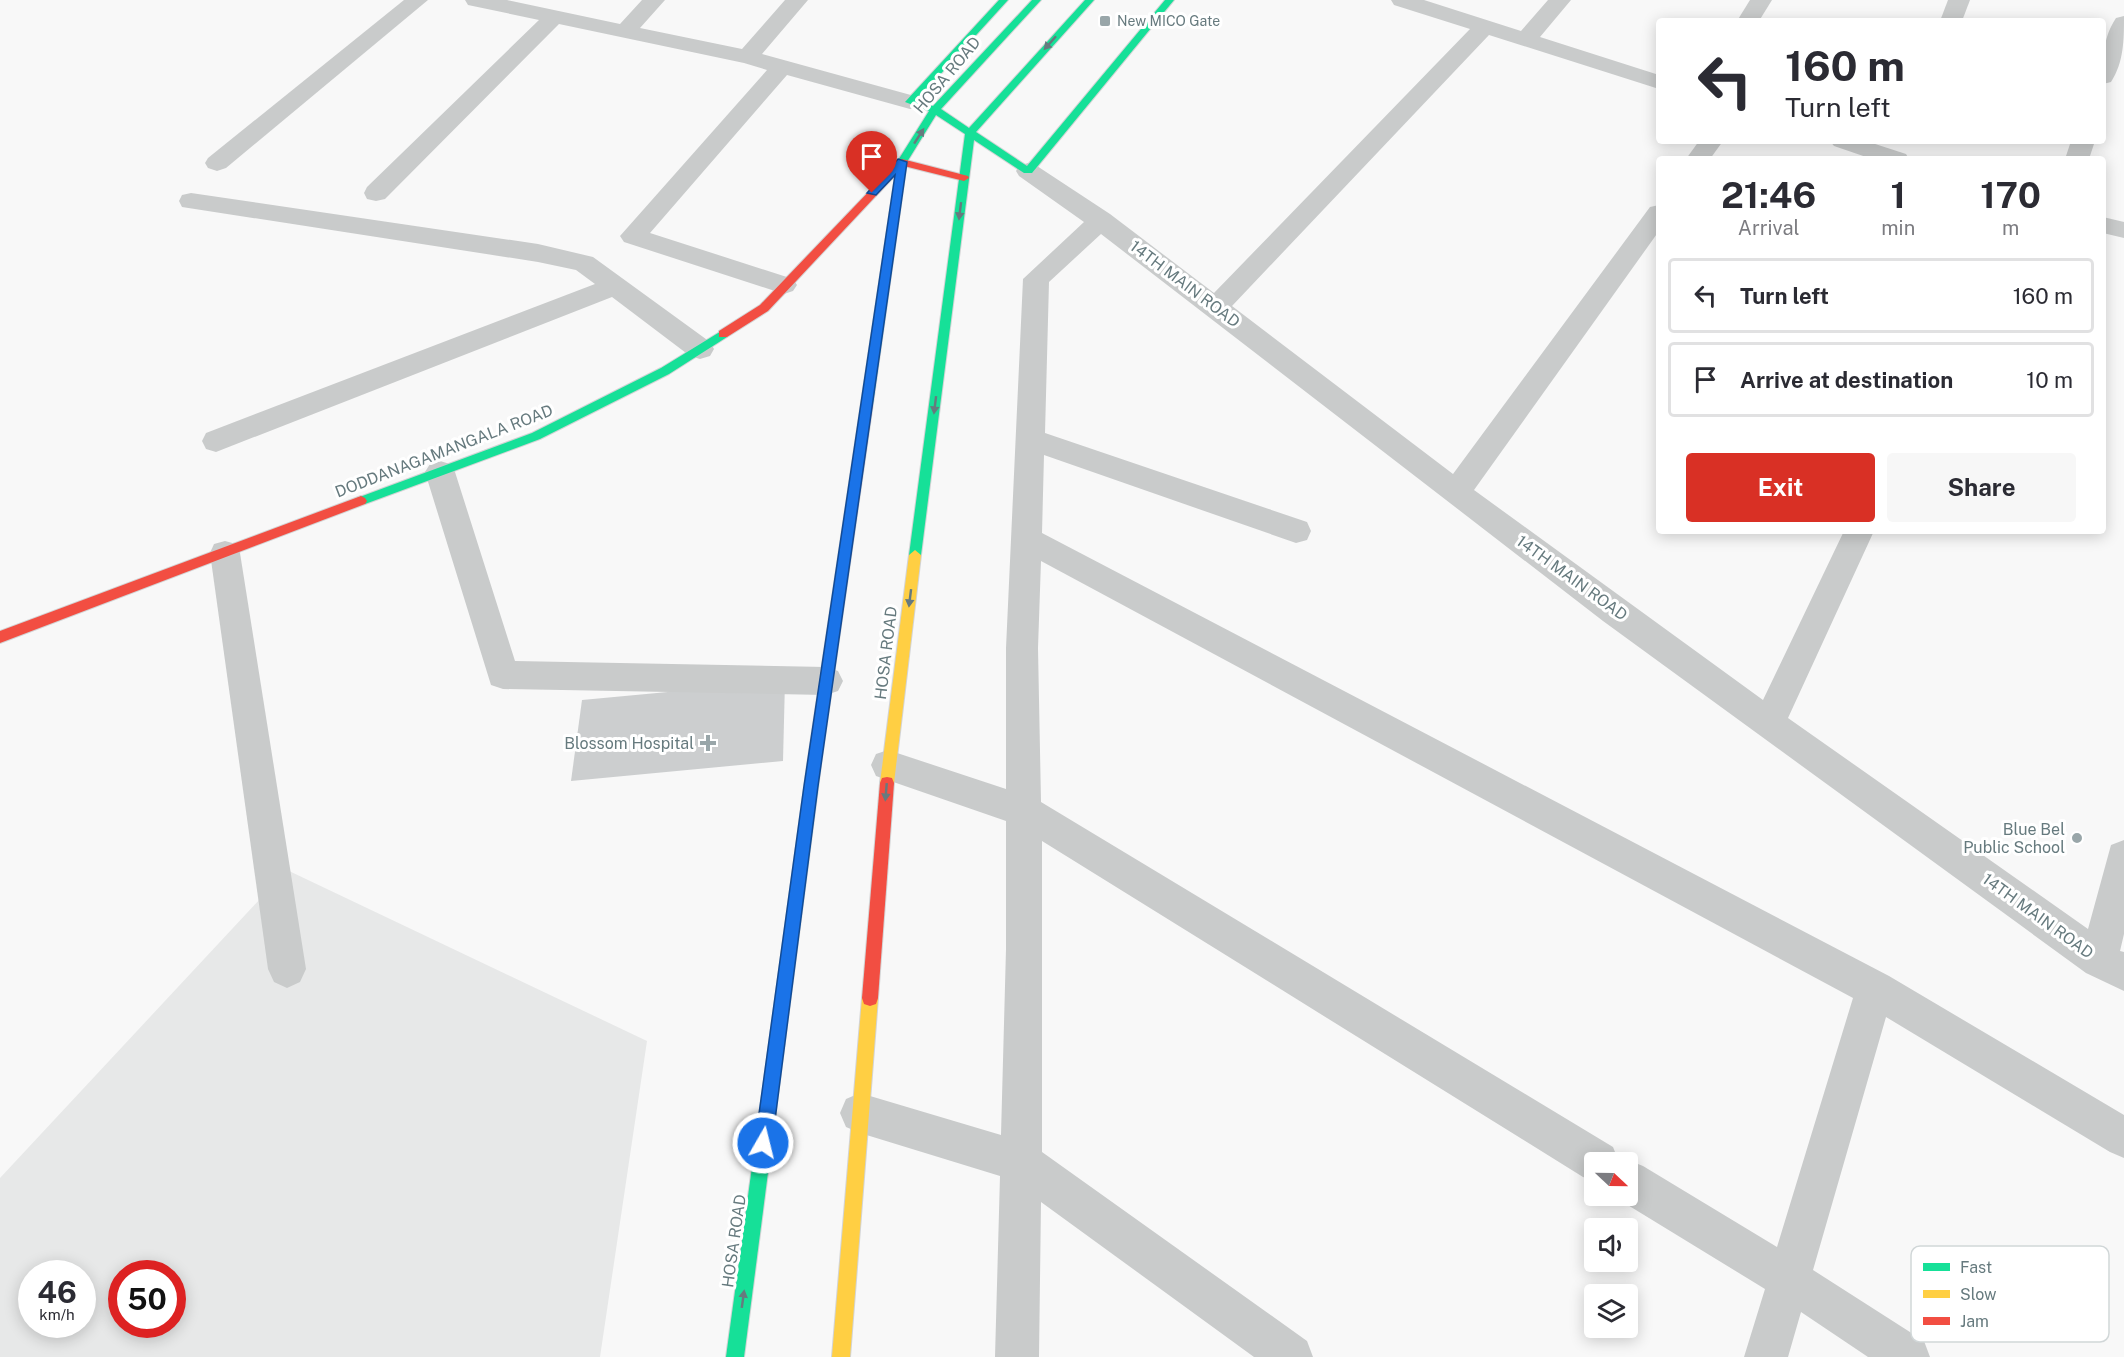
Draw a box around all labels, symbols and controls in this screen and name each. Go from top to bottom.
place label: New MICO Gate [1117,13,1220,29]
marker: New MICO Gate [1098,14,1112,28]
street label: HOSA ROAD [910,33,984,117]
one-way arrow [1044,35,1057,50]
text: 160 m [1785,41,1905,90]
icon: left [1686,42,1764,120]
text: Turn left [1785,91,1891,123]
one-way arrow [913,128,924,144]
pin [846,131,897,193]
icon: arrive [855,140,888,173]
text: 21:46 [1721,174,1816,216]
text: 1 [1891,174,1906,216]
text: 170 [1980,174,2041,216]
one-way arrow [955,202,964,221]
text: Arrival [1738,216,1800,240]
text: min [1881,216,1915,240]
text: m [2002,216,2019,240]
street label: 14TH MAIN ROAD [1126,237,1244,331]
icon: left [1689,279,1722,312]
text: Turn left [1740,283,1829,309]
text: 160 m [2013,283,2073,309]
icon: arrive [1689,363,1722,396]
text: Arrive at destination [1740,367,1953,393]
text: 10 m [2026,367,2073,393]
one-way arrow [930,395,939,414]
street label: DODDANAGAMANGALA ROAD [332,401,556,501]
button: Exit [1686,453,1875,522]
button: Share [1887,453,2076,522]
street label: 14TH MAIN ROAD [1513,531,1631,625]
one-way arrow [905,589,914,608]
street label: HOSA ROAD [871,605,901,701]
place label: Blossom Hospital [564,734,694,753]
marker: Blossom Hospital [699,734,717,752]
one-way arrow [881,782,891,801]
place label: Blue Bel Public School [1963,820,2065,857]
marker: Blue Bel Public School [2070,831,2084,845]
street label: 14TH MAIN ROAD [1979,869,2097,963]
position arrow [731,1111,795,1175]
north arrow [1584,1152,1638,1206]
map controls [1584,1152,1638,1338]
street label: HOSA ROAD [718,1193,750,1289]
button: sound [1584,1218,1638,1272]
legend [1911,1246,2109,1342]
text: Fast [1960,1258,1992,1277]
speed limit sign: 50 [108,1260,186,1338]
text: 46 [37,1274,77,1310]
button: layers [1584,1284,1638,1338]
text: Slow [1960,1285,1997,1304]
one-way arrow [738,1289,747,1308]
text: km/h [39,1306,75,1323]
text: Jam [1960,1312,1989,1331]

